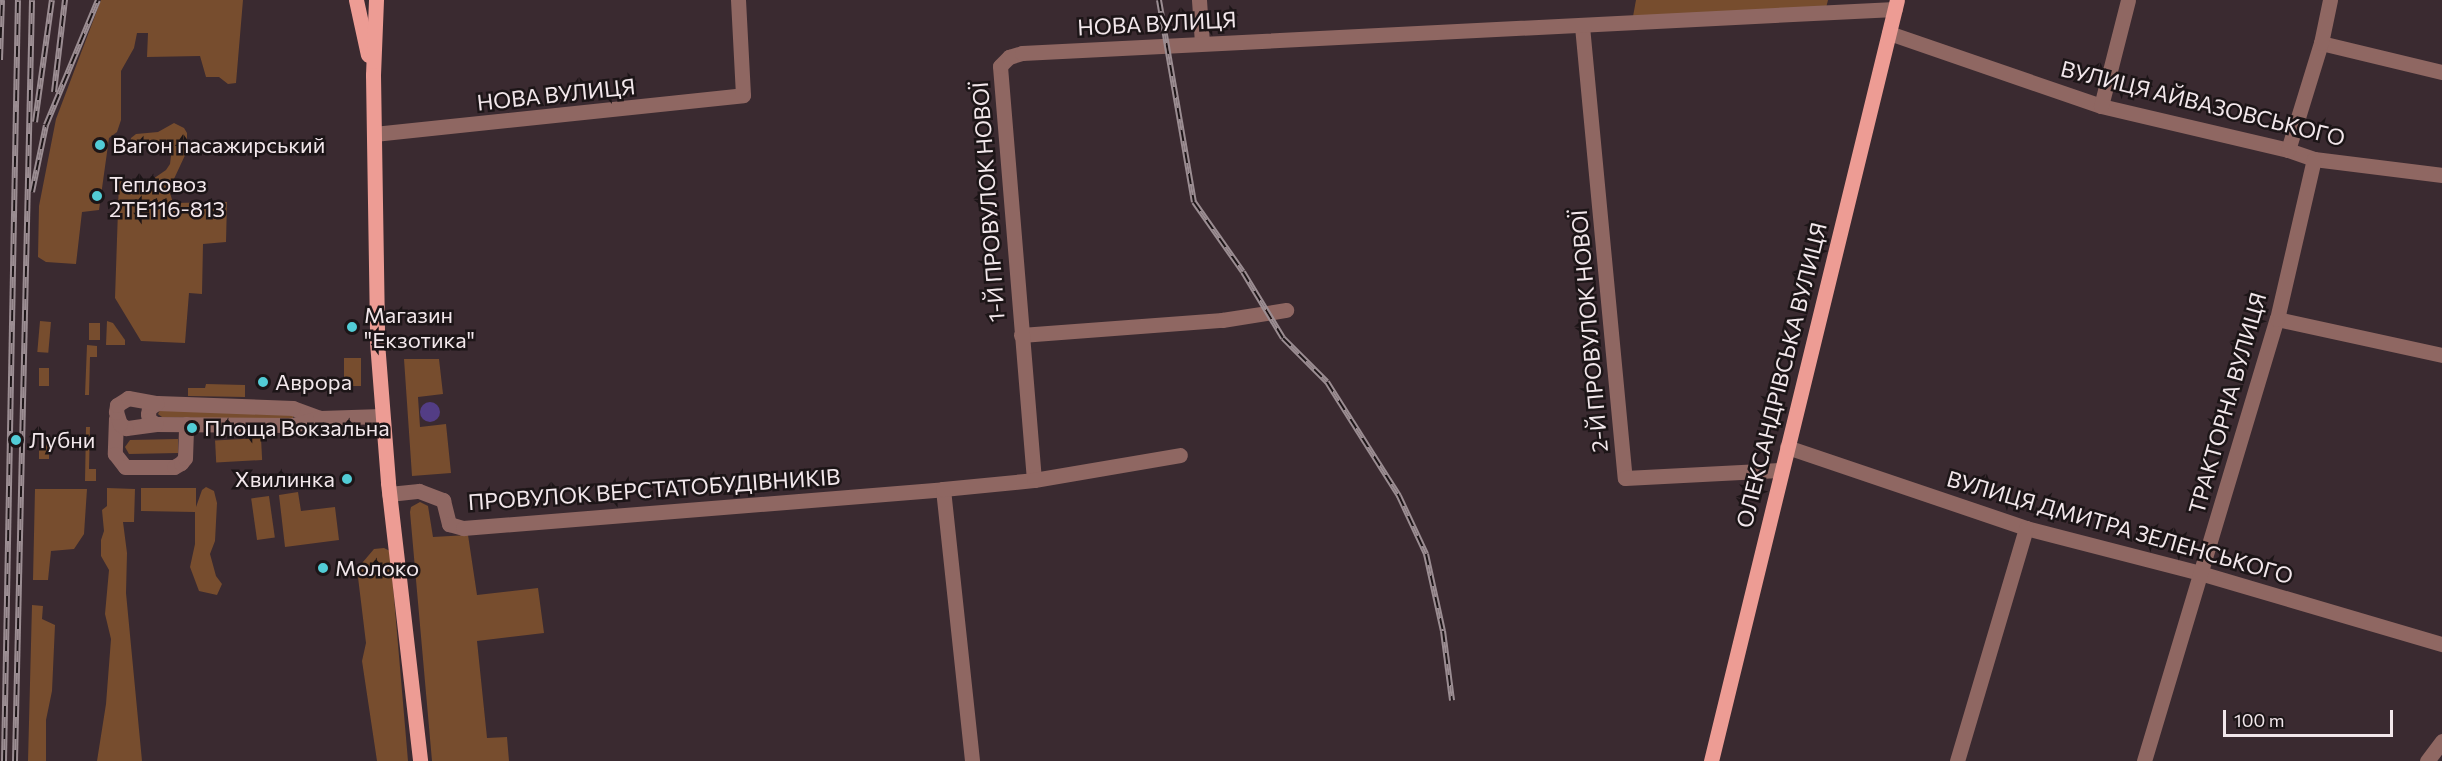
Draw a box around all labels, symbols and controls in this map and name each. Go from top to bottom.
street label: НОВА ВУЛИЦЯ [1077,6,1237,40]
street label: ВУЛИЦЯ АЙВАЗОВСЬКОГО [2058,55,2348,151]
street label: НОВА ВУЛИЦЯ [475,73,637,115]
street label: 1-Й ПРОВУЛОК НОВОЇ [966,81,1010,323]
place label: Вагон пасажирський [112,132,325,158]
marker: Вагон пасажирський [93,138,107,152]
place label: Тепловоз 2ТЕ116-813 [109,170,225,222]
marker: Тепловоз 2ТЕ116-813 [90,189,104,203]
street label: 2-Й ПРОВУЛОК НОВОЇ [1565,209,1613,453]
street label: ОЛЕКСАНДРІВСЬКА ВУЛИЦЯ [1730,220,1832,530]
street label: ТРАКТОРНА ВУЛИЦЯ [2183,289,2271,517]
place label: Магазин "Екзотика" [364,301,475,352]
marker: Магазин "Екзотика" [345,320,359,334]
place label: Аврора [275,369,352,395]
marker: Аврора [256,375,270,389]
place label: Площа Вокзальна [204,415,390,441]
marker: Площа Вокзальна [185,421,199,435]
place label: Лубни [29,427,95,453]
marker: Лубни [7,431,25,449]
street label: ПРОВУЛОК ВЕРСТАТОБУДІВНИКІВ [467,463,841,515]
street label: ВУЛИЦЯ ДМИТРА ЗЕЛЕНСЬКОГО [1944,465,2296,589]
place label: Хвилинка [235,466,335,492]
marker: Хвилинка [340,472,354,486]
place label: Молоко [335,555,419,581]
marker: Молоко [316,561,330,575]
scale bar [2226,698,2396,736]
text: 100 m [2234,709,2284,731]

